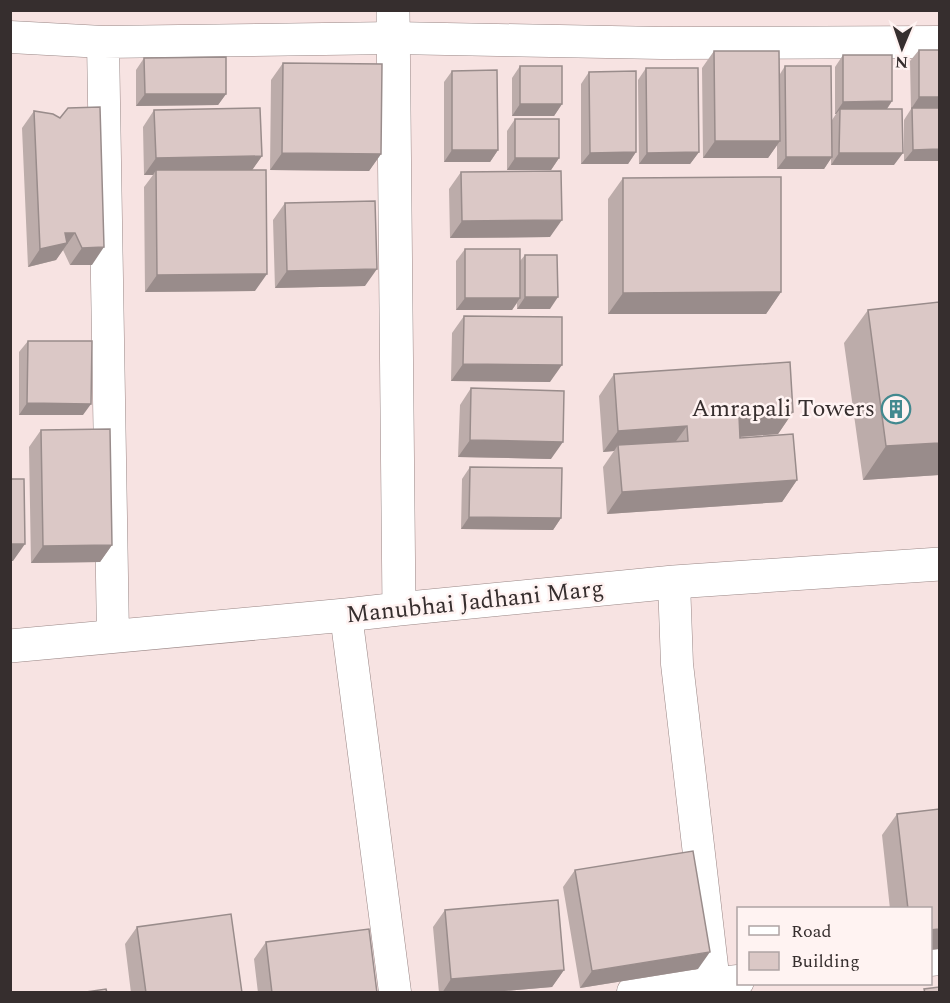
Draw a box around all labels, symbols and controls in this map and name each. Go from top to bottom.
north arrow [872,18,932,78]
text: N [895,50,908,74]
place label: Amrapali Towers [691,391,875,427]
building icon: Amrapali Towers [880,393,912,425]
street label: Manubhai Jadhani Marg [344,571,606,633]
legend [737,907,932,985]
text: Road [791,918,832,945]
text: Building [791,948,860,975]

